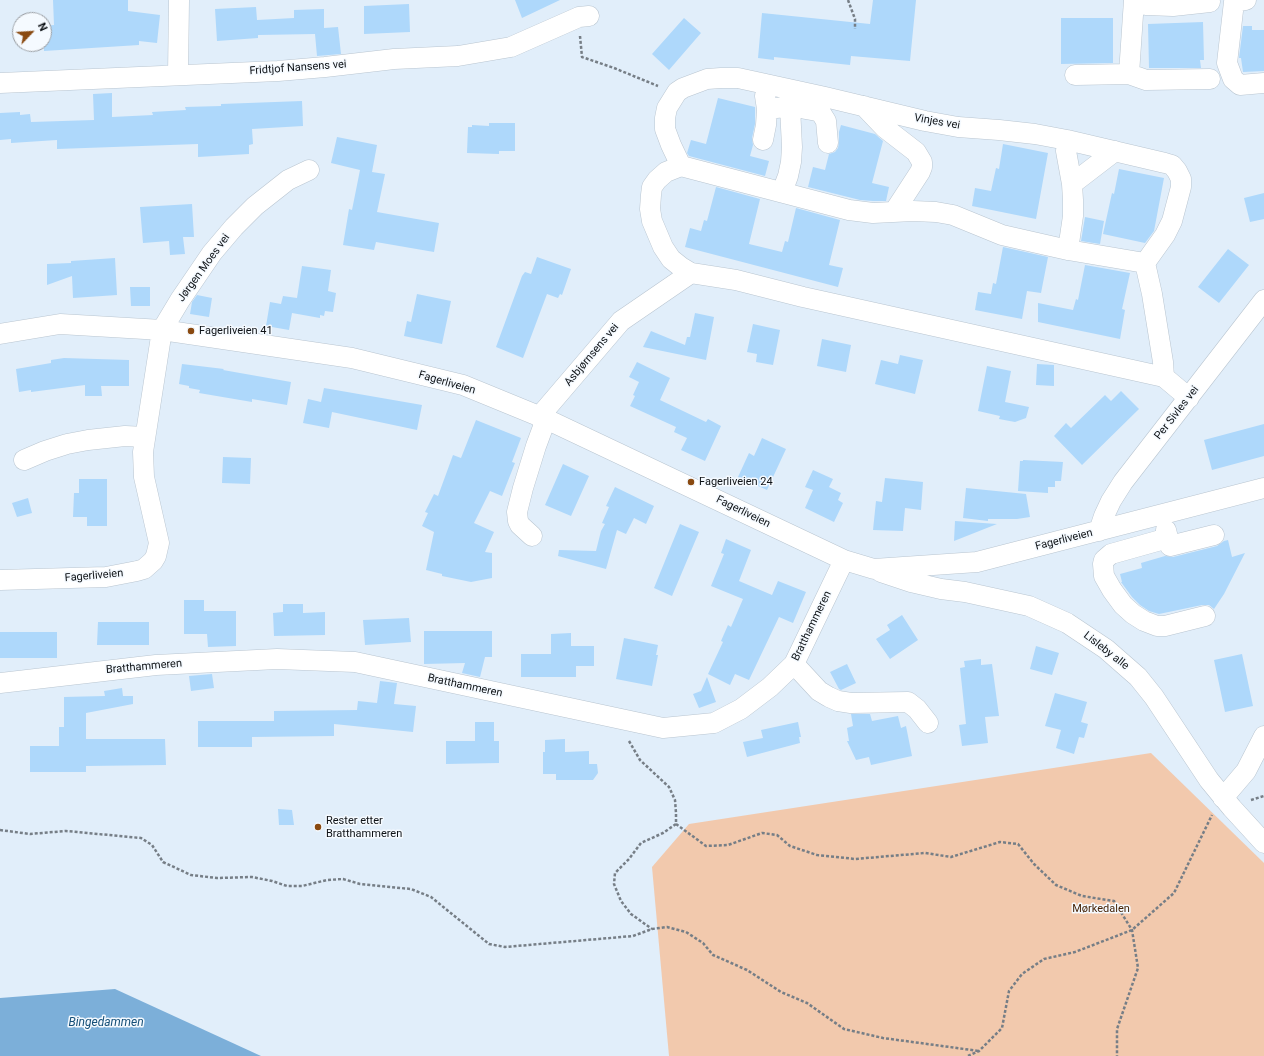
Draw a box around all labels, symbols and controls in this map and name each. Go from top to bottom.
north arrow [12,12,52,52]
text: N [35,21,50,33]
street label: Fridtjof Nansens vei [249,58,347,78]
street label: Vinjes vei [913,111,961,133]
street label: Jørgen Moes vei [175,232,233,304]
street label: Asbjørnsens vei [562,321,622,389]
place label: Fagerliveien 41 [199,324,273,338]
marker: Fagerliveien 41 [186,326,196,336]
street label: Fagerliveien [417,369,477,397]
street label: Per Sivles vei [1152,384,1202,442]
place label: Fagerliveien 24 [699,475,773,489]
marker: Fagerliveien 24 [686,477,696,487]
street label: Fagerliveien [714,493,772,531]
street label: Fagerliveien [1034,527,1094,553]
street label: Fagerliveien [64,567,124,585]
street label: Bratthammeren [789,589,835,663]
street label: Lisleby alle [1081,629,1131,673]
street label: Bratthammeren [105,657,183,677]
street label: Bratthammeren [426,672,504,700]
place label: Rester etter Bratthammeren [326,814,402,840]
marker: Rester etter Bratthammeren [313,822,323,832]
park label: Mørkedalen [1072,902,1130,916]
water label: Bingedammen [68,1016,144,1030]

